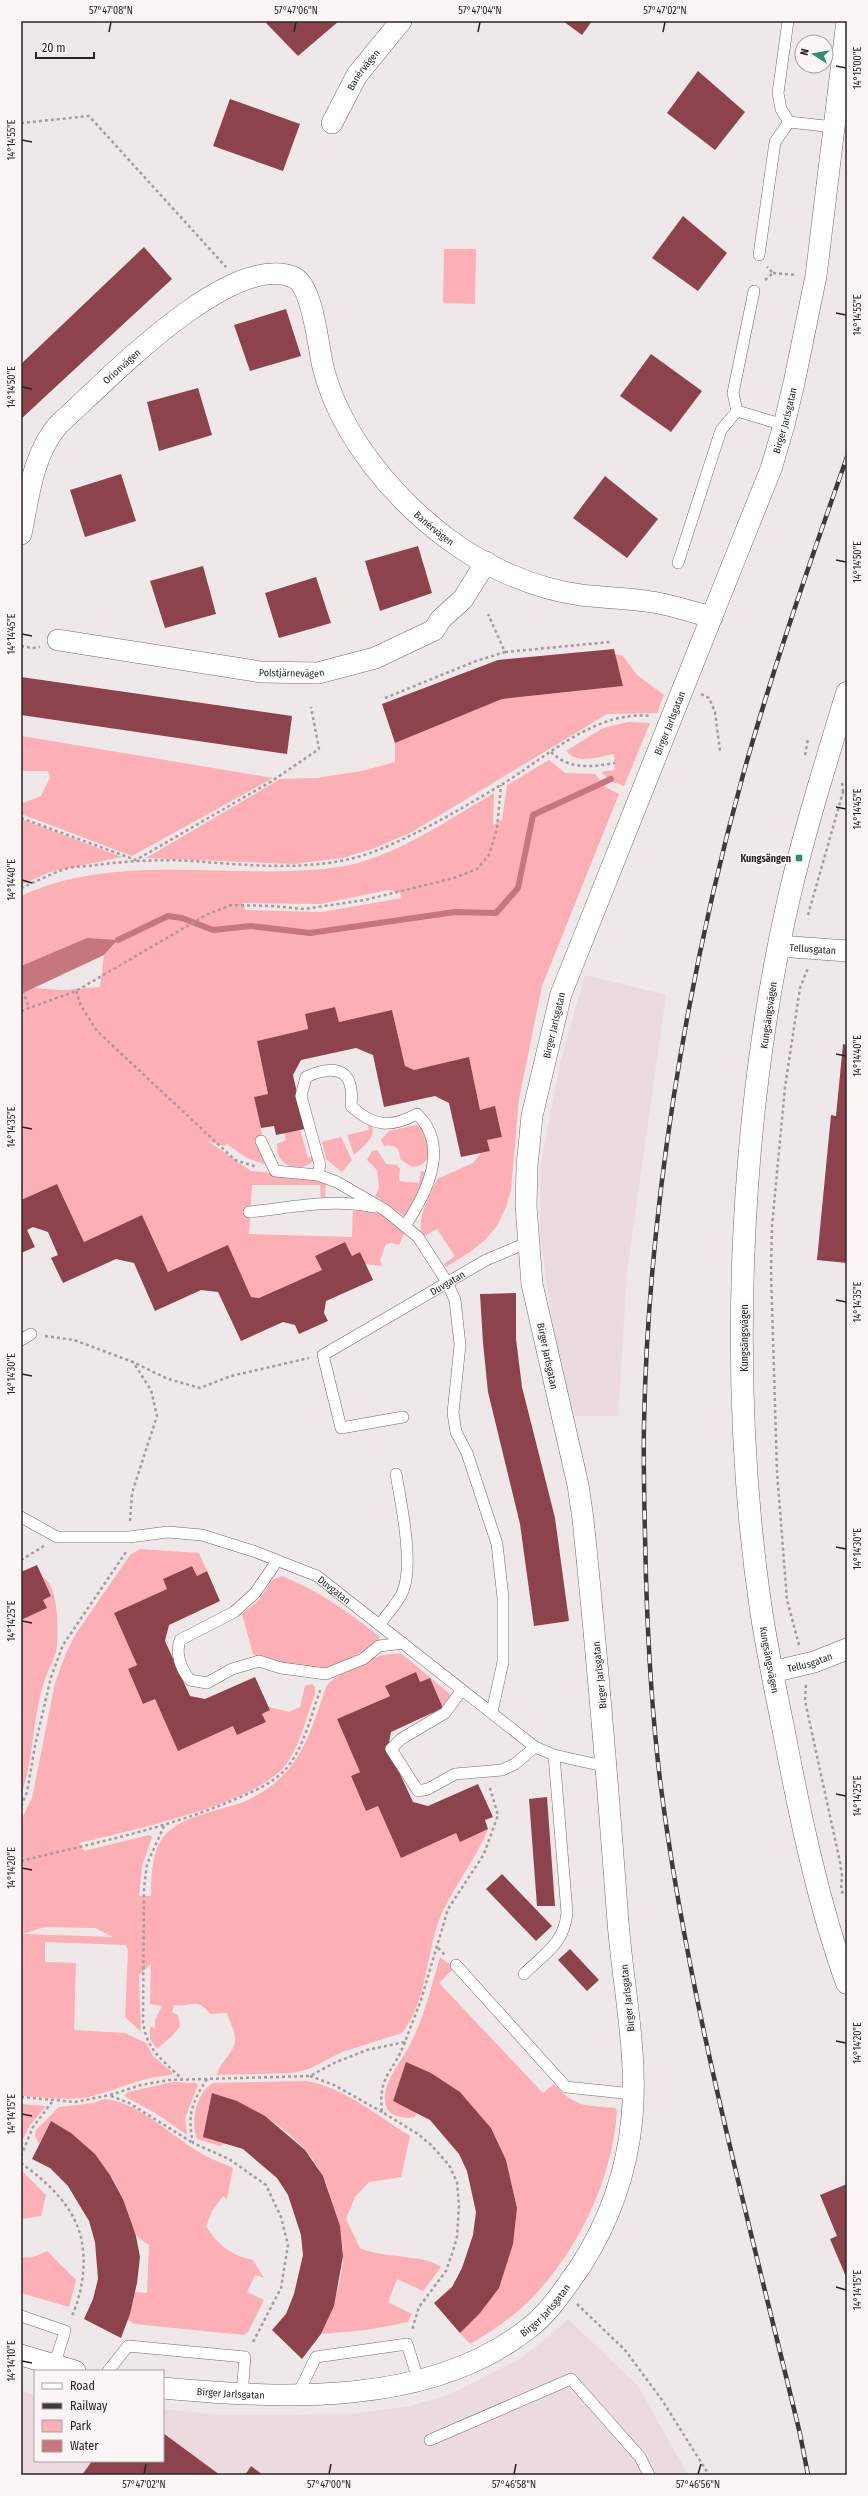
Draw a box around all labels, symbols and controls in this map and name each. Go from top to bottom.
text: 57°47'08"N [89,5,133,17]
text: 57°47'06"N [274,5,318,17]
text: 57°47'04"N [458,5,502,17]
text: 57°47'02"N [643,5,687,17]
scale bar [36,34,94,60]
north arrow [794,34,834,74]
text: 20 m [42,41,66,55]
street label: Banérvägen [345,47,383,93]
text: N [798,47,812,57]
text: 14°15'00"E [852,47,864,89]
text: 14°14'55"E [6,119,18,161]
text: 14°14'55"E [852,294,864,336]
street label: Orionvägen [101,347,143,387]
text: 14°14'50"E [6,366,18,408]
street label: Birger Jarlsgatan [771,386,800,455]
street label: Banérvägen [411,509,456,548]
text: 14°14'50"E [852,541,864,583]
text: 14°14'45"E [6,613,18,654]
street label: Polstjärnevägen [259,667,326,680]
street label: Birger Jarlsgatan [652,690,688,757]
text: 14°14'45"E [852,788,864,829]
place label: Kungsängen [740,853,791,865]
marker: Kungsängen [794,853,804,863]
text: 14°14'40"E [6,859,18,901]
street label: Tellusgatan [789,942,837,957]
street label: Kungsängsvägen [758,981,780,1049]
street label: Birger Jarlsgatan [541,991,568,1060]
text: 14°14'40"E [852,1035,864,1077]
text: 14°14'35"E [6,1106,18,1147]
street label: Duvgatan [428,1269,467,1298]
text: 14°14'35"E [852,1281,864,1322]
street label: Kungsängsvägen [739,1304,751,1372]
street label: Birger Jarlsgatan [534,1322,560,1390]
text: 14°14'30"E [6,1353,18,1395]
text: 14°14'30"E [852,1528,864,1570]
street label: Duvgatan [315,1574,353,1607]
text: 14°14'25"E [6,1600,18,1641]
street label: Kungsängsvägen [757,1626,781,1694]
street label: Birger Jarlsgatan [591,1641,609,1709]
street label: Tellusgatan [786,1650,834,1675]
text: 14°14'25"E [852,1775,864,1816]
text: 14°14'20"E [6,1847,18,1889]
street label: Birger Jarlsgatan [619,1964,637,2032]
text: 14°14'20"E [852,2022,864,2064]
text: 14°14'15"E [6,2094,18,2134]
text: 14°14'15"E [852,2270,864,2310]
street label: Birger Jarlsgatan [518,2282,573,2340]
text: 14°14'10"E [6,2340,18,2382]
legend [34,2370,164,2462]
text: Road [70,2379,95,2393]
street label: Birger Jarlsgatan [196,2386,265,2402]
text: Railway [70,2399,108,2413]
text: Park [70,2419,92,2433]
text: Water [70,2439,99,2453]
text: 57°47'02"N [122,2479,166,2491]
text: 57°47'00"N [307,2479,351,2491]
text: 57°46'58"N [492,2479,536,2491]
text: 57°46'56"N [676,2479,720,2491]

